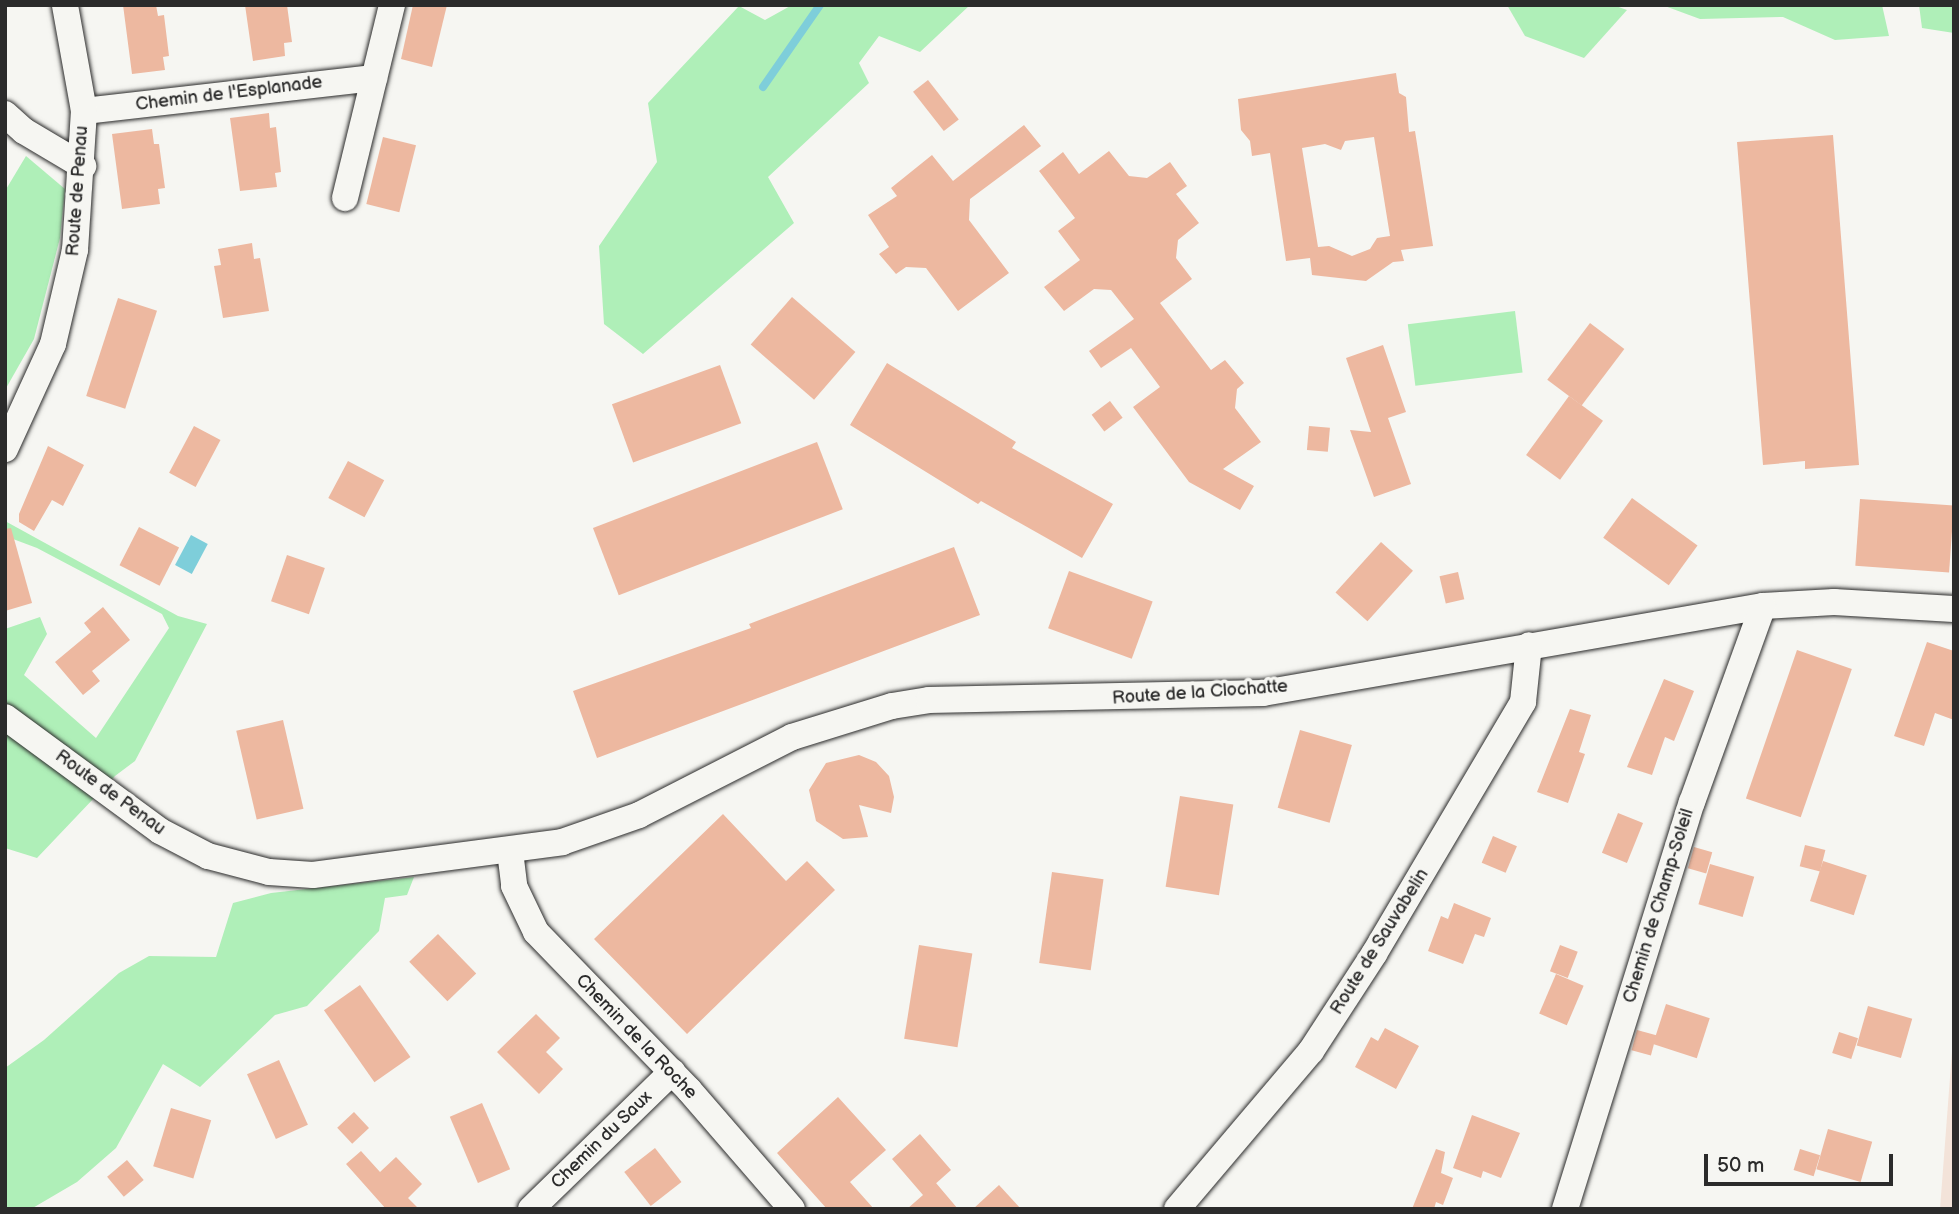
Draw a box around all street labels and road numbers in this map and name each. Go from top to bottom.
street label: Chemin de l'Esplanade [134,72,324,116]
street label: Route de Penau [63,125,93,257]
street label: Route de la Clochatte [1111,676,1289,710]
street label: Route de Penau [51,746,169,840]
street label: Chemin de Champ-Soleil [1619,806,1699,1006]
street label: Route de Sauvabelin [1326,865,1434,1019]
street label: Chemin de la Roche [571,970,701,1104]
street label: Chemin du Saux [547,1086,657,1194]

